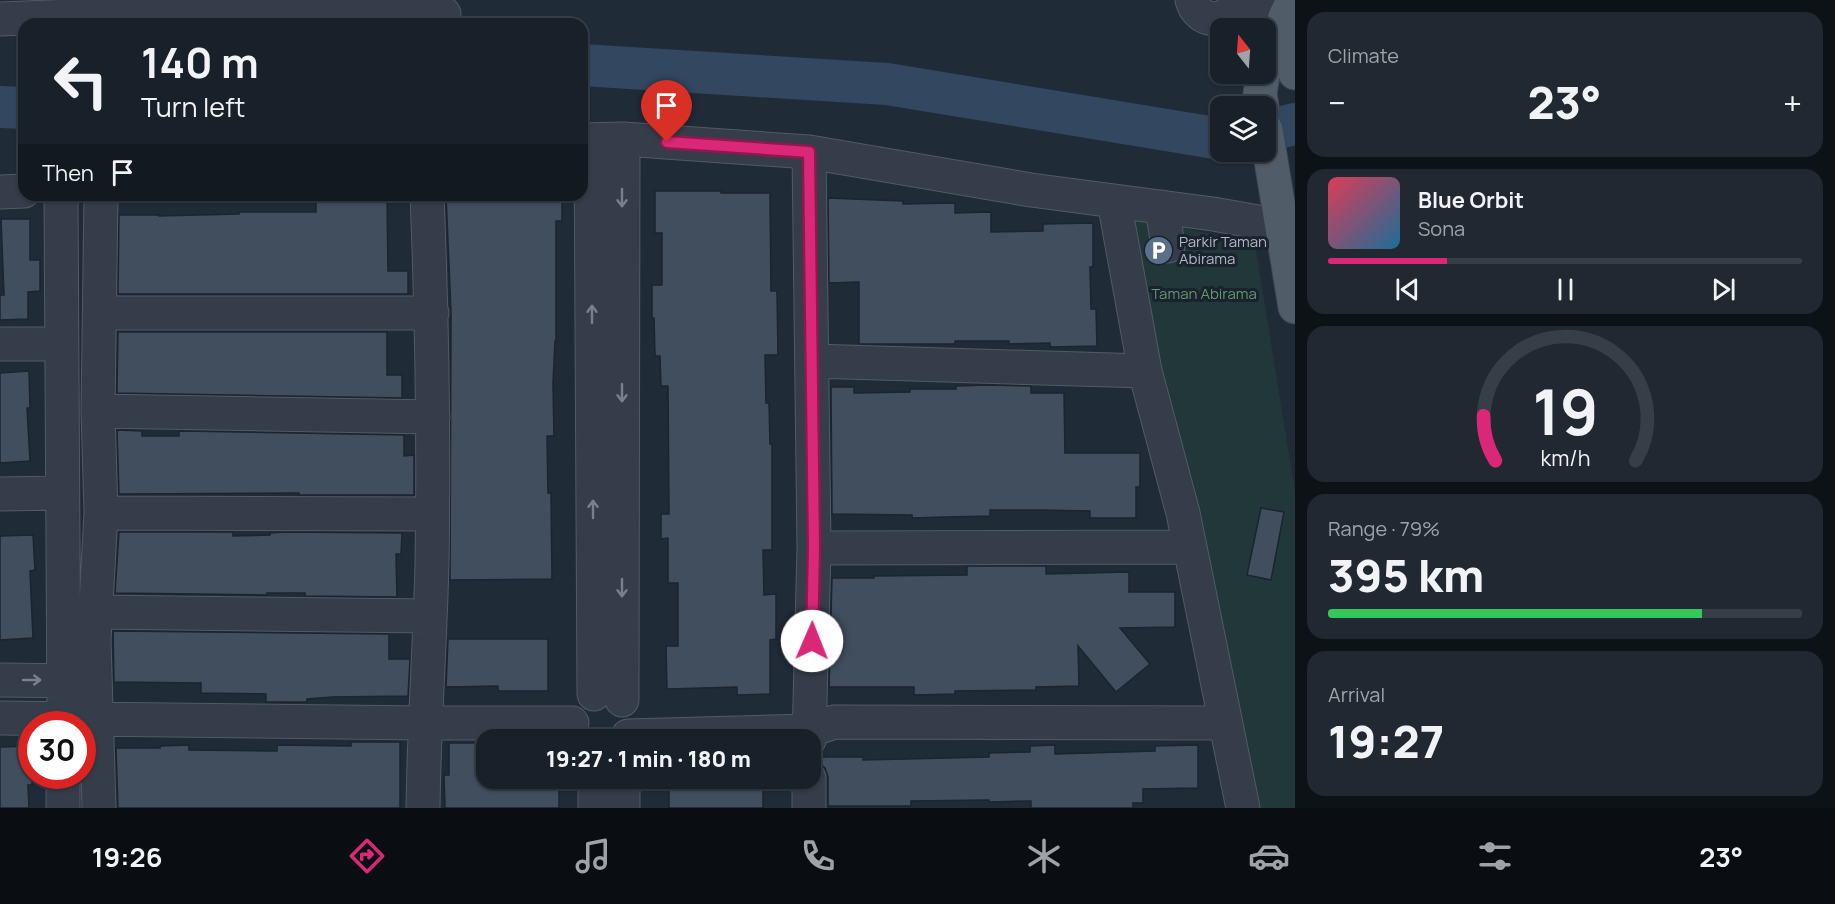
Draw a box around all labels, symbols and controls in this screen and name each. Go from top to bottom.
north arrow [1210,18,1276,84]
map controls [1210,18,1276,162]
text: 140 m [141,33,259,91]
icon: left [42,42,120,120]
text: Climate [1328,42,1399,69]
text: 23° [1527,71,1601,133]
pin [641,80,692,142]
text: − [1328,80,1346,125]
text: + [1783,80,1802,125]
text: Turn left [141,88,245,125]
icon: arrive [650,89,683,122]
button: layers [1210,96,1276,162]
icon: arrive [106,156,139,189]
text: Then [42,158,94,188]
text: Blue Orbit [1418,185,1524,215]
one-way arrow [616,187,628,207]
text: Sona [1418,215,1465,242]
place label: Parkir Taman Abirama [1179,231,1267,269]
parking icon: Parkir Taman Abirama [1142,234,1174,266]
icon: previous [1391,273,1424,306]
icon: pause [1549,273,1582,306]
icon: next [1707,273,1740,306]
park label: Taman Abirama [1151,283,1257,304]
one-way arrow [586,305,598,325]
text: 19 [1532,368,1598,454]
one-way arrow [616,382,628,402]
text: km/h [1540,443,1590,472]
one-way arrow [587,500,599,520]
text: Range · 79% [1328,515,1440,542]
text: 395 km [1328,544,1484,606]
one-way arrow [616,577,628,597]
position arrow [780,609,844,673]
one-way arrow [22,674,42,686]
text: Arrival [1328,681,1385,708]
text: 19:27 [1328,710,1444,772]
speed limit sign: 30 [18,711,96,789]
text: 19:27 · 1 min · 180 m [546,744,751,774]
icon: directions [346,835,388,877]
icon: music [572,835,614,877]
icon: phone [797,835,839,877]
icon: climate [1023,835,1065,877]
icon: car [1248,835,1290,877]
icon: filters [1474,835,1516,877]
text: 19:26 [92,838,162,875]
text: 23° [1699,838,1743,875]

